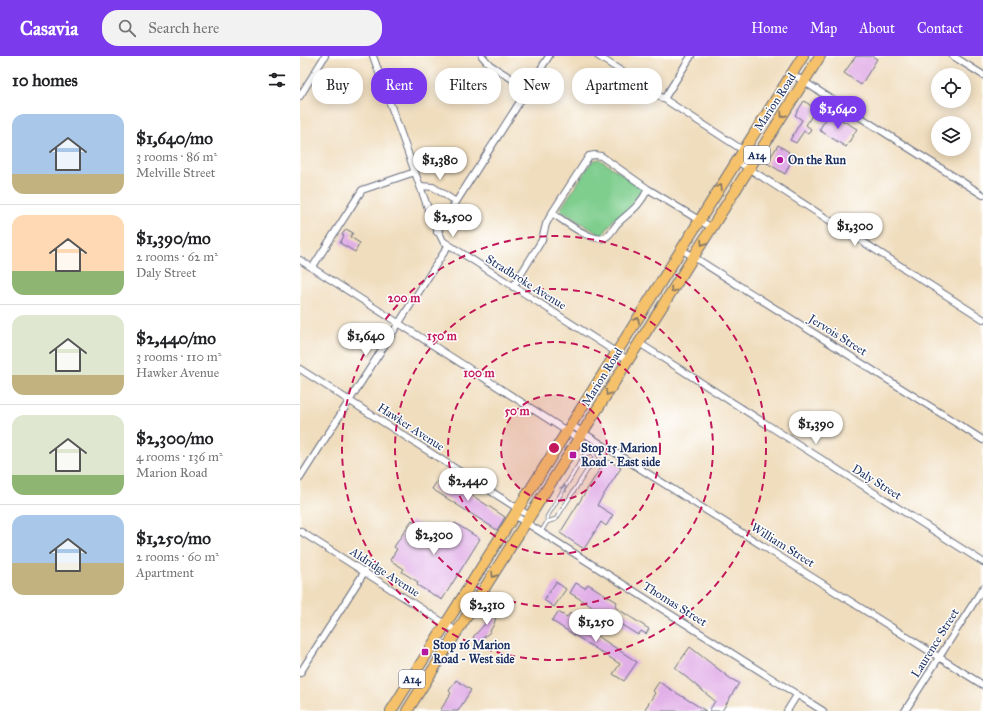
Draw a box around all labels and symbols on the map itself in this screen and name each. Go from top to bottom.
street label: Marion Road [751,71,799,133]
pin: $1,640 [805,96,871,130]
one-way arrow [780,111,788,118]
road number: A14 [744,146,770,164]
pin: $1,380 [407,147,473,181]
place label: On the Run [788,153,846,167]
marker: On the Run [775,155,785,165]
one-way arrow [715,184,723,191]
pin: $2,500 [420,204,486,238]
pin: $1,300 [822,213,888,247]
one-way arrow [700,238,707,245]
street label: Stradbroke Avenue [483,252,569,312]
one-way arrow [670,286,677,293]
text: 200 m [388,291,421,305]
street label: Jervois Street [804,310,870,360]
one-way arrow [633,317,640,324]
pin: $1,640 [333,323,399,357]
text: 150 m [427,329,458,343]
street label: Marion Road [579,345,625,409]
text: 100 m [463,366,496,380]
one-way arrow [605,389,612,396]
street label: Hawker Avenue [375,400,447,454]
text: 50 m [504,404,531,418]
pin: $1,390 [783,411,849,445]
centre of rings [547,441,561,455]
place label: Stop 15 Marion Road - East side [581,441,660,469]
marker: Stop 15 Marion Road - East side [568,450,578,460]
street label: Daly Street [850,461,905,503]
pin: $2,440 [435,468,501,502]
one-way arrow [559,485,566,492]
street label: William Street [749,520,818,570]
pin: $2,300 [401,522,467,556]
street label: Aldridge Avenue [346,544,422,601]
one-way arrow [491,571,498,578]
street label: Thomas Street [640,579,710,630]
pin: $2,310 [454,592,520,626]
street label: Laurence Street [908,605,962,680]
pin: $1,250 [563,609,629,643]
place label: Stop 16 Marion Road - West side [433,638,514,666]
marker: Stop 16 Marion Road - West side [420,647,430,657]
road number: A14 [399,670,425,688]

